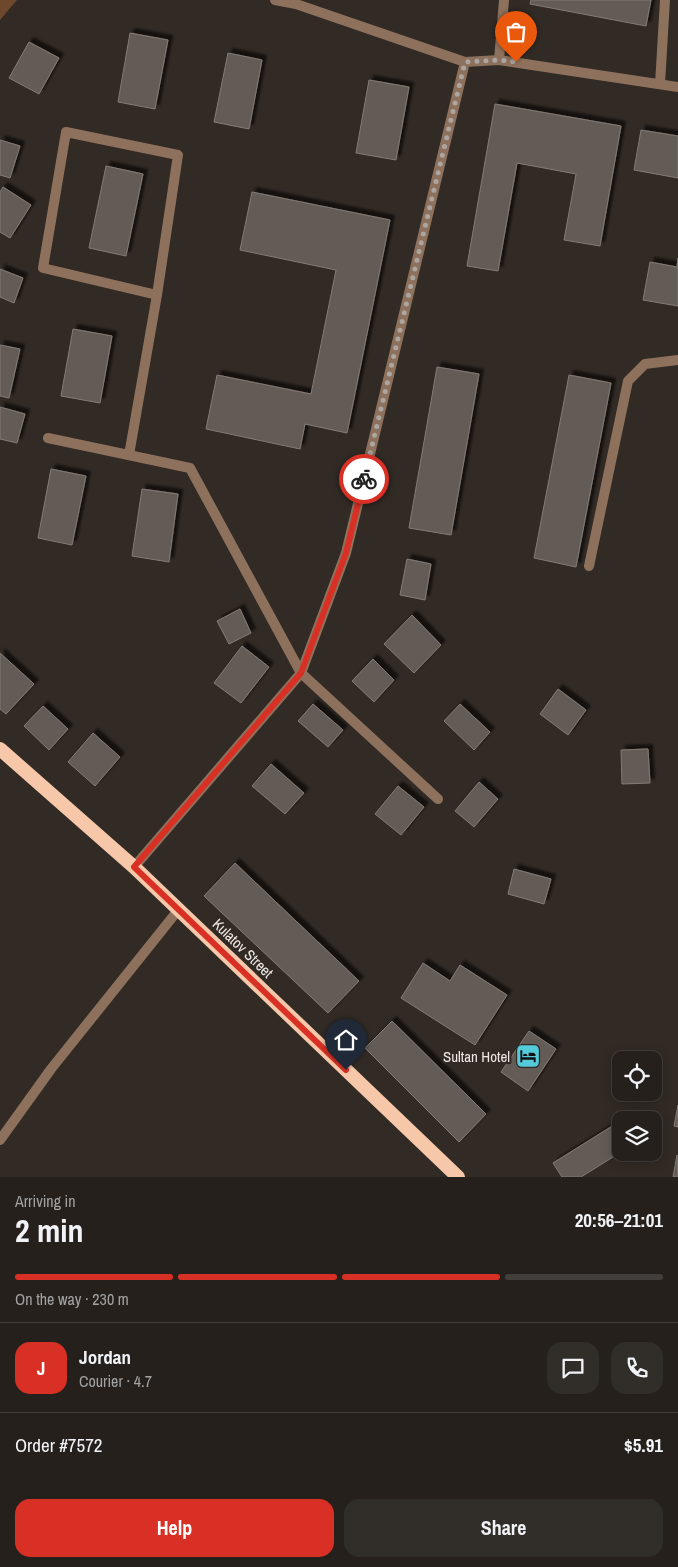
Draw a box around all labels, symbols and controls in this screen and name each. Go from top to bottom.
pin [495,11,537,62]
icon: bag [502,18,530,46]
courier [339,454,389,504]
icon: bike [350,465,378,493]
street label: Kulatov Street [208,914,279,983]
pin [325,1019,367,1070]
icon: home [332,1026,360,1054]
hotel icon: Sultan Hotel [515,1043,541,1069]
place label: Sultan Hotel [443,1046,510,1067]
map controls [612,1051,662,1161]
button: locate [612,1051,662,1101]
button: layers [612,1111,662,1161]
text: Arriving in [15,1190,76,1212]
text: 20:56–21:01 [575,1207,663,1233]
text: 2 min [15,1209,84,1252]
text: On the way · 230 m [15,1288,129,1310]
button: chat [547,1342,599,1394]
button: phone [611,1342,663,1394]
text: Jordan [79,1344,131,1370]
text: J [37,1355,45,1381]
text: Courier · 4.7 [79,1370,152,1392]
text: Order #7572 [15,1432,102,1458]
text: $5.91 [624,1432,663,1458]
button: Help [15,1499,334,1557]
button: Share [344,1499,663,1557]

